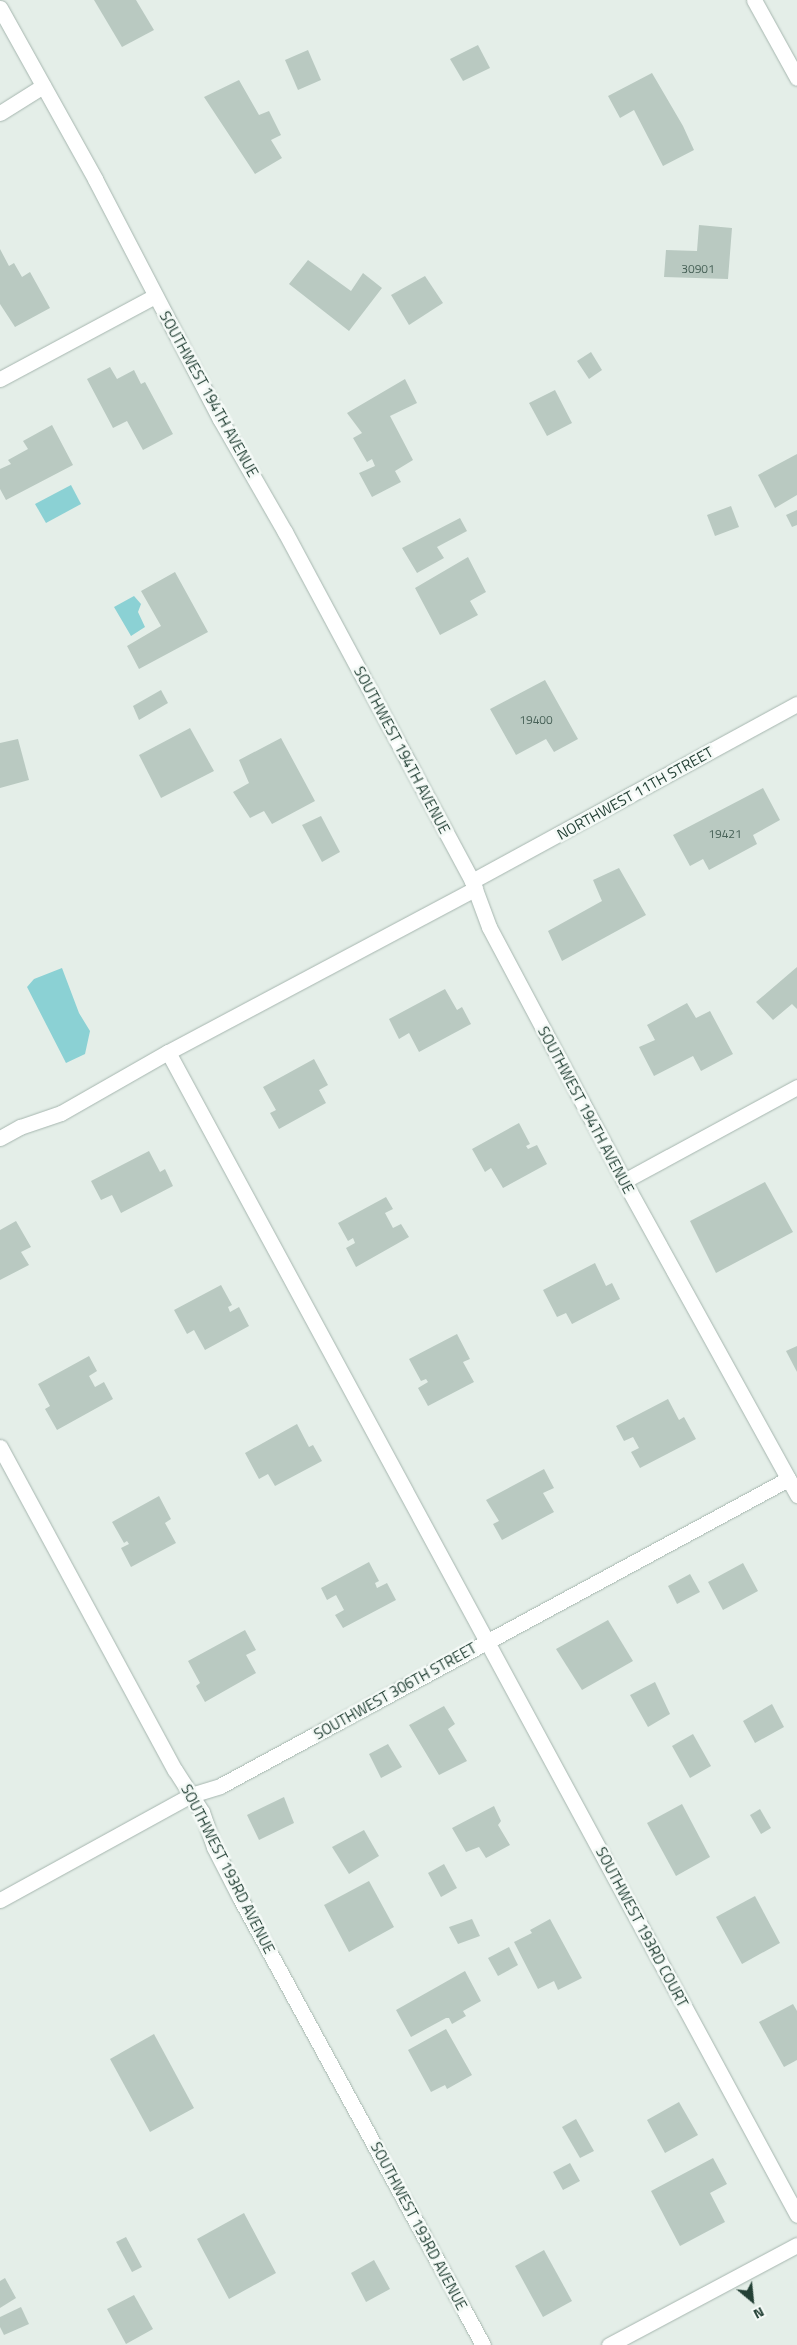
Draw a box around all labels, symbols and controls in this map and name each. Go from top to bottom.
house number: 30901 [681,262,715,276]
street label: SOUTHWEST 194TH AVENUE [156,308,262,480]
street label: SOUTHWEST 194TH AVENUE [350,663,454,837]
house number: 19400 [519,713,553,727]
street label: NORTHWEST 11TH STREET [554,742,716,844]
house number: 19421 [708,827,742,841]
street label: SOUTHWEST 194TH AVENUE [534,1023,638,1197]
street label: SOUTHWEST 306TH STREET [311,1639,479,1743]
street label: SOUTHWEST 193RD AVENUE [177,1781,279,1957]
street label: SOUTHWEST 193RD COURT [592,1844,692,2010]
street label: SOUTHWEST 193RD AVENUE [367,2139,471,2313]
north arrow [727,2275,777,2325]
text: N [750,2302,768,2325]

